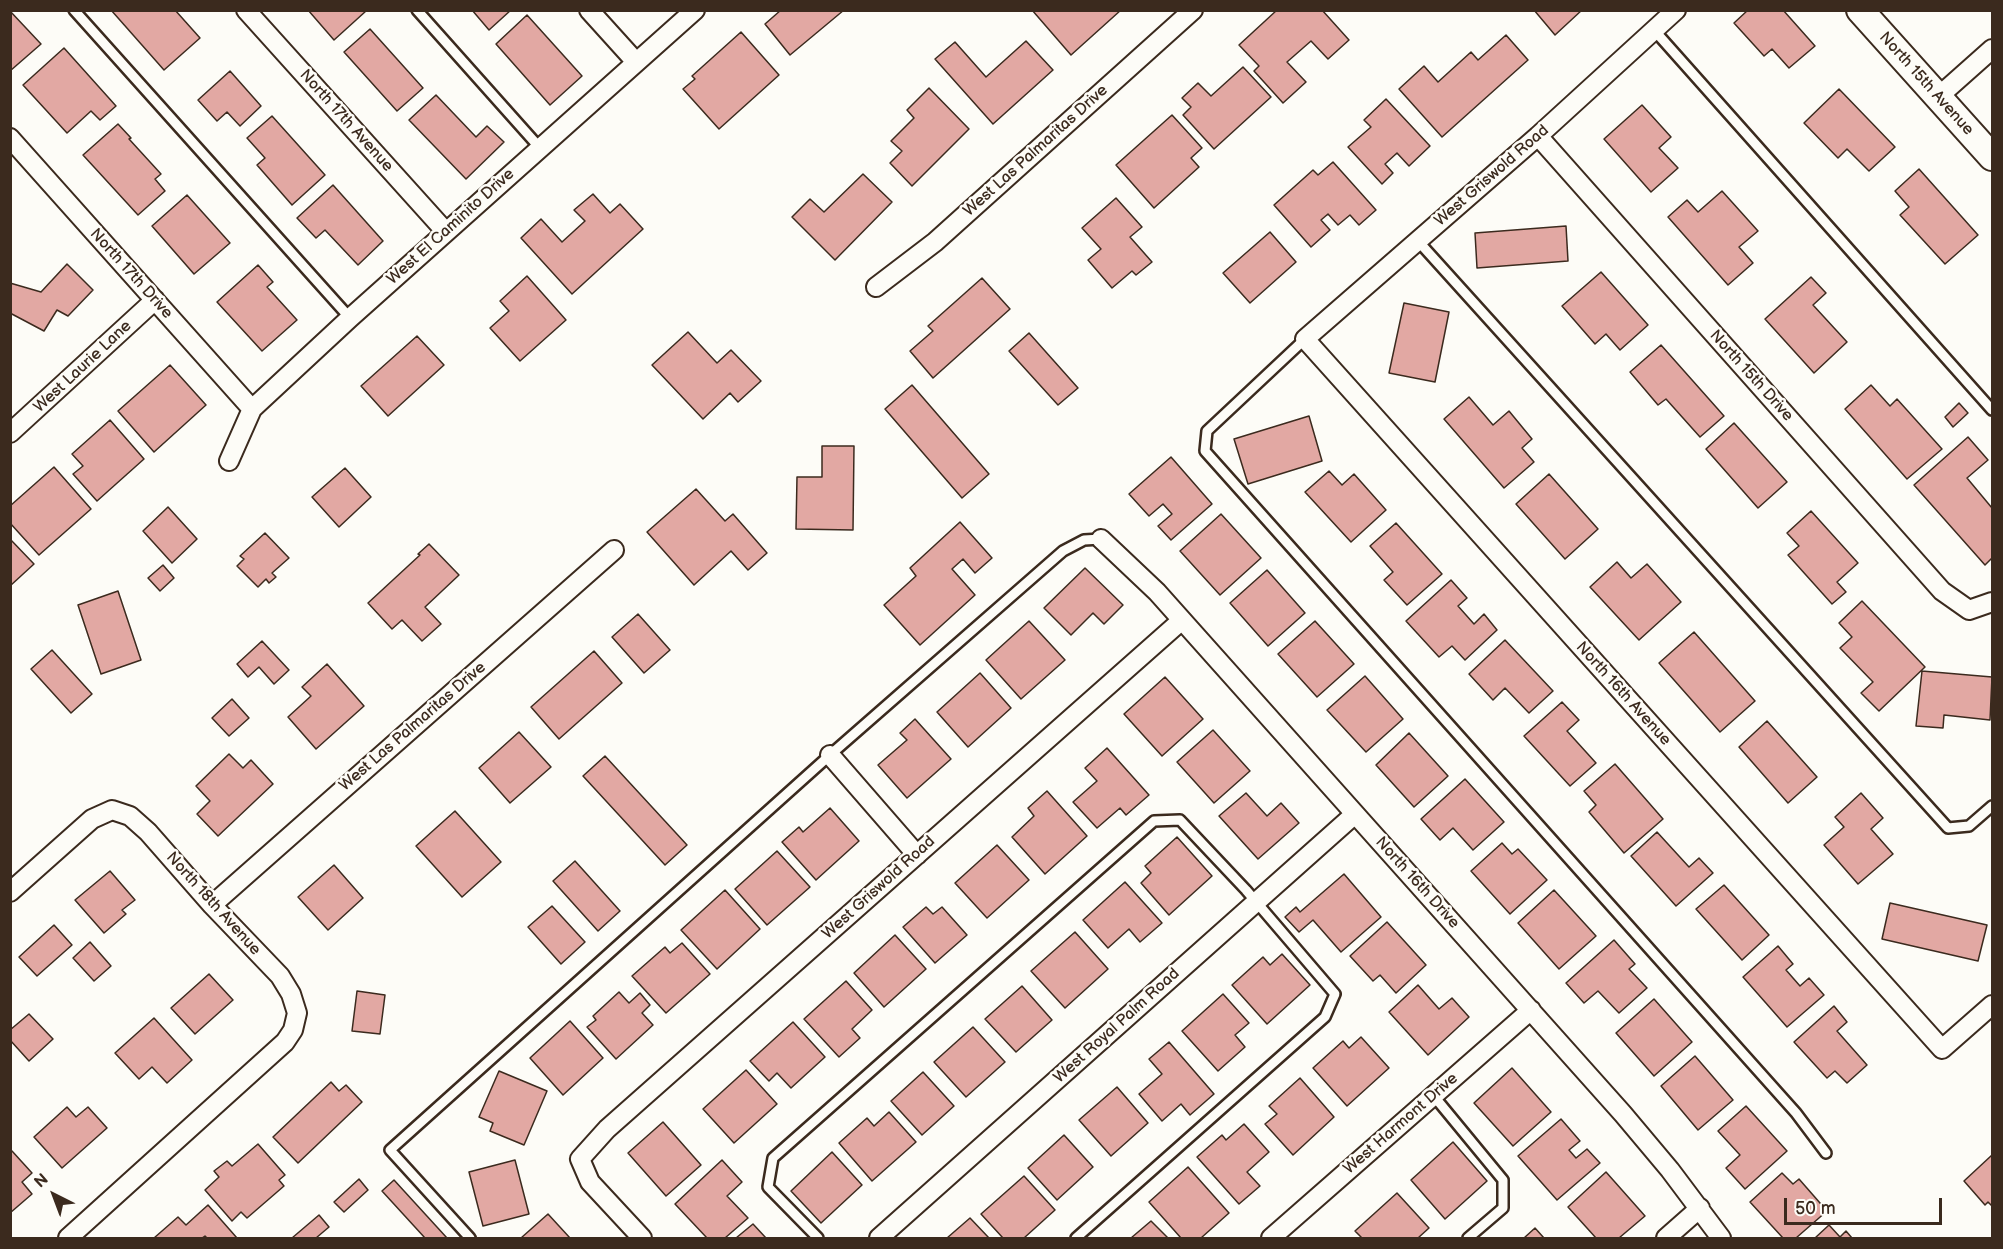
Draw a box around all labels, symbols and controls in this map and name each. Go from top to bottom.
street label: North 15th Avenue [1875,28,1977,140]
street label: North 17th Avenue [295,66,397,176]
street label: West Las Palmaritas Drive [960,81,1112,221]
street label: West Griswold Road [1431,121,1553,231]
street label: West El Caminito Drive [383,165,519,289]
street label: North 17th Drive [85,225,177,323]
street label: West Laurie Lane [30,317,136,417]
street label: North 15th Drive [1705,326,1797,426]
street label: North 16th Avenue [1571,638,1675,750]
street label: West Las Palmaritas Drive [336,658,490,796]
street label: West Griswold Road [819,832,939,944]
street label: North 16th Drive [1371,833,1463,933]
street label: North 18th Avenue [162,848,264,960]
street label: West Royal Palm Road [1050,964,1184,1088]
street label: West Harmont Drive [1340,1069,1462,1179]
north arrow [24,1165,84,1225]
text: N [31,1170,52,1192]
scale bar [1787,1186,1944,1224]
text: 50 m [1795,1198,1836,1219]

